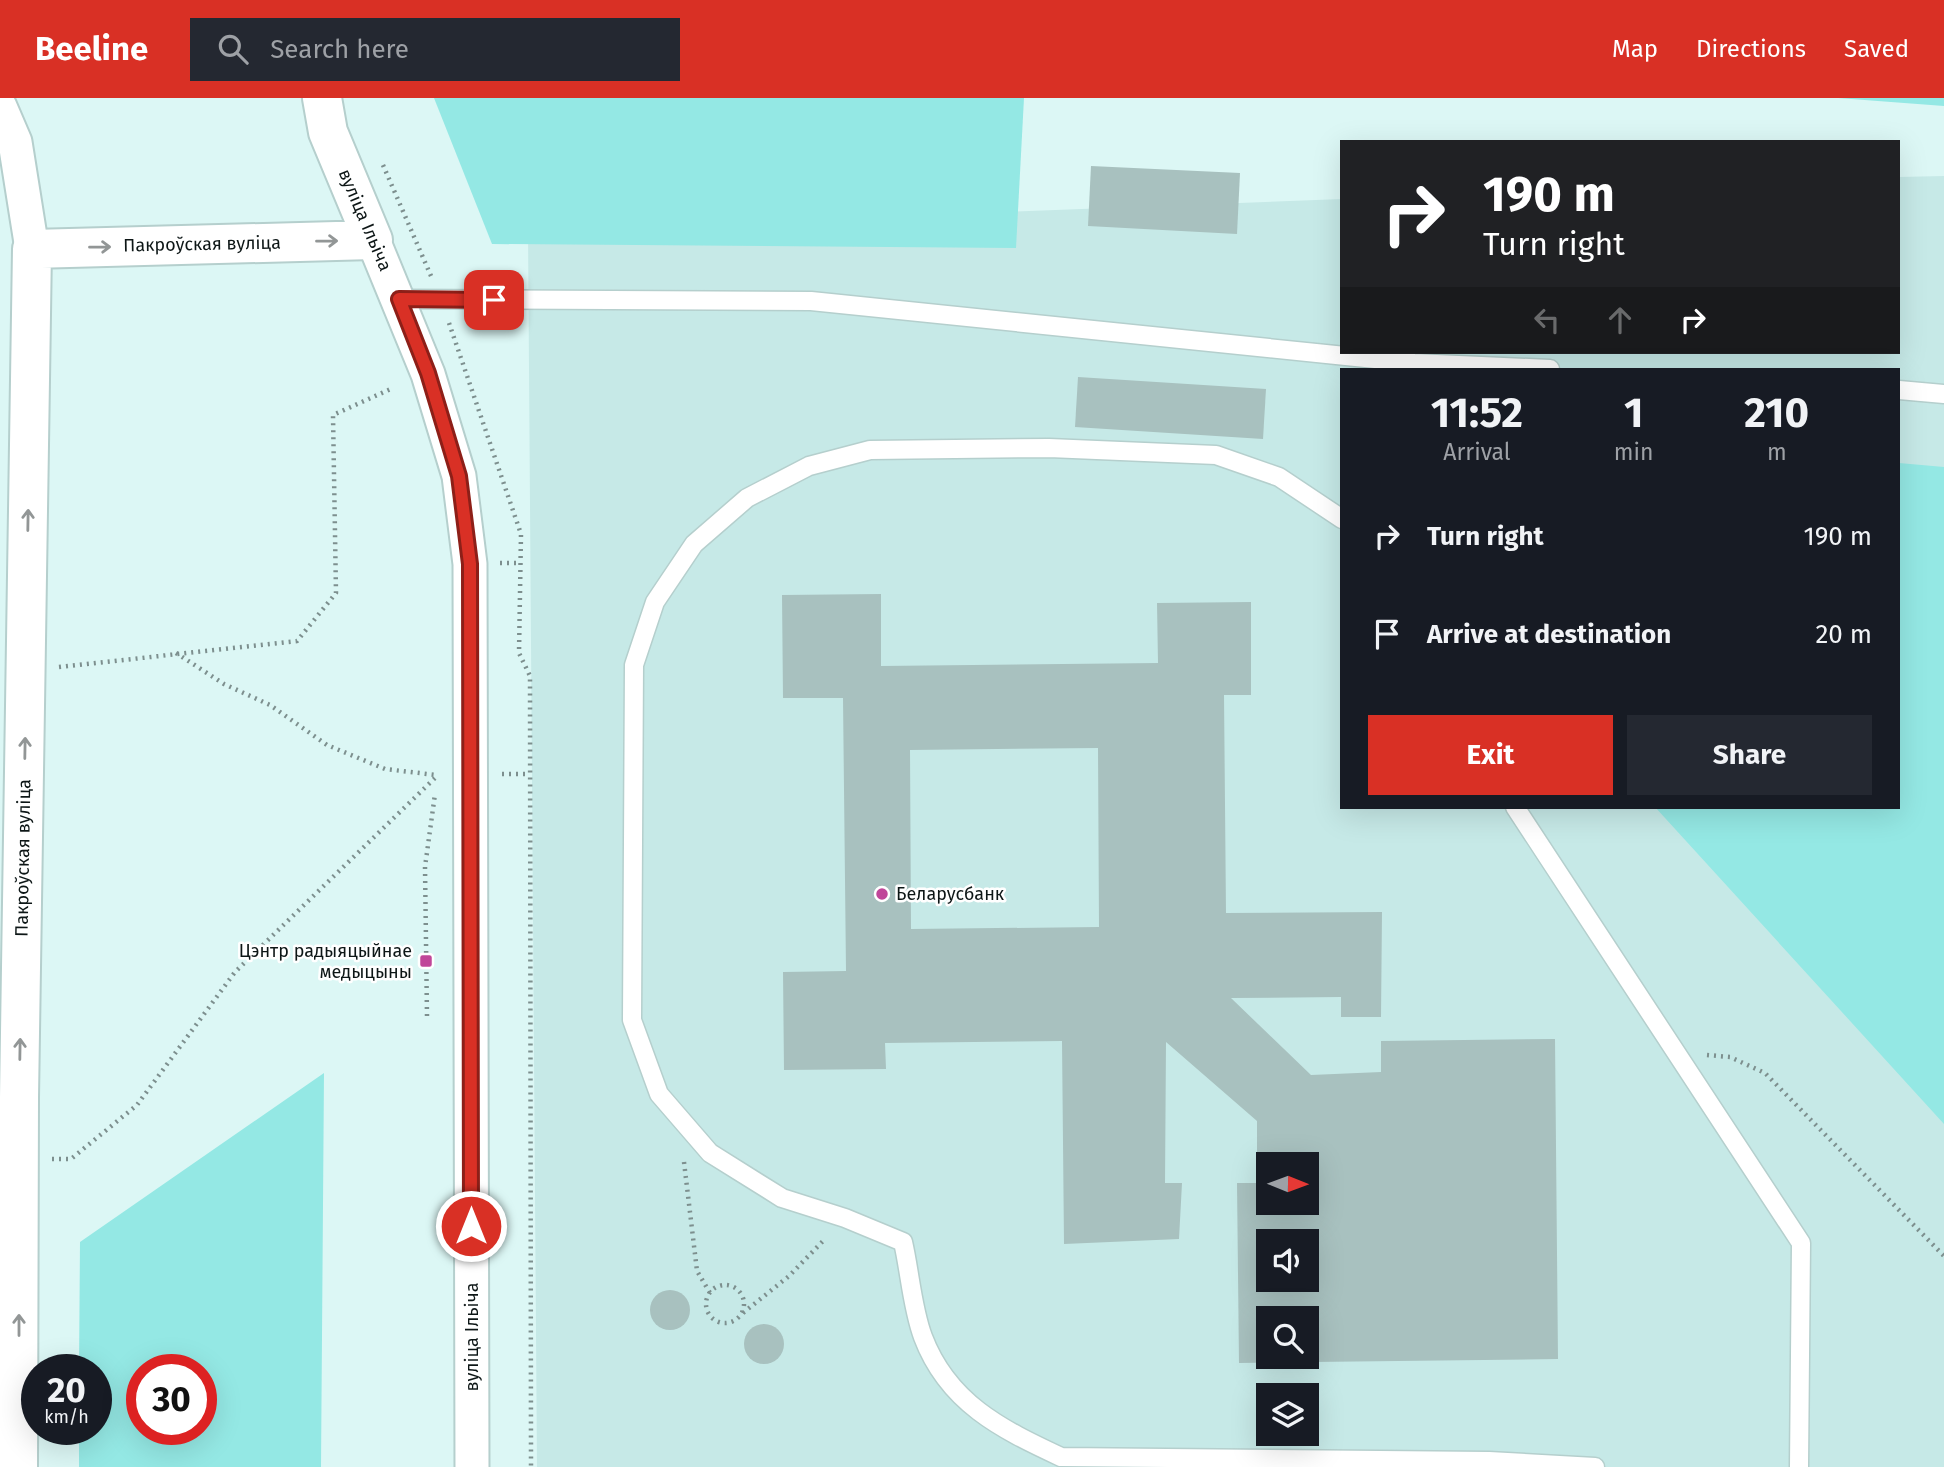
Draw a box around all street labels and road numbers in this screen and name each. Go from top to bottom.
street label: вуліца Ільіча [334,166,396,274]
street label: Пакроўская вуліца [123,232,281,256]
street label: Пакроўская вуліца [11,779,35,937]
street label: вуліца Ільіча [461,1283,483,1391]

